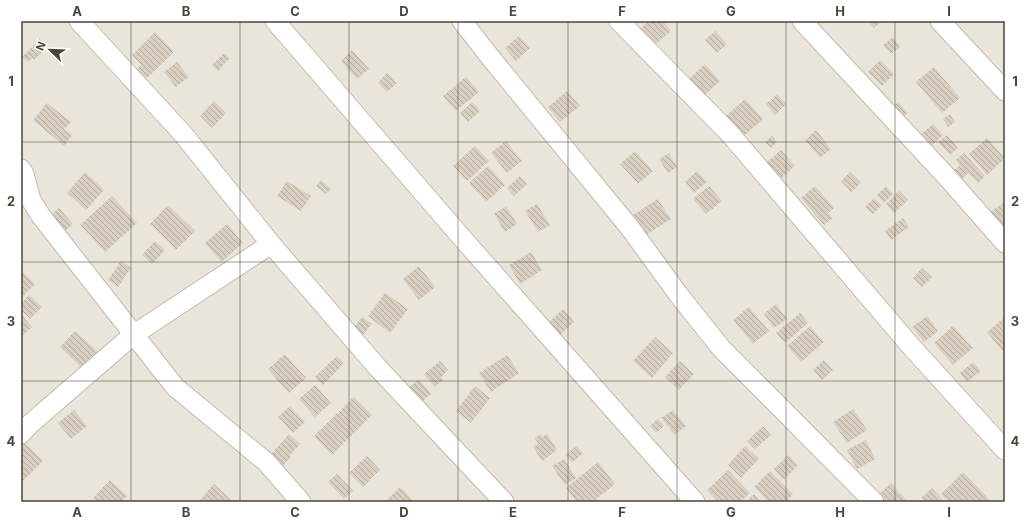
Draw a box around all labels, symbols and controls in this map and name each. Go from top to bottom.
text: A [72,3,82,19]
text: B [182,3,191,19]
text: C [290,3,300,19]
text: D [399,3,409,19]
text: E [509,3,517,19]
text: F [618,3,626,19]
text: G [726,3,736,19]
text: H [835,3,845,19]
text: I [947,3,951,19]
north arrow [30,30,70,70]
text: N [33,39,49,53]
text: 1 [8,73,14,89]
text: 1 [1012,73,1018,89]
text: 2 [7,193,15,209]
text: 2 [1011,193,1019,209]
text: 3 [7,313,15,329]
text: 3 [1011,313,1019,329]
text: 4 [7,433,16,449]
text: 4 [1011,433,1020,449]
text: A [72,504,82,520]
text: B [182,504,191,520]
text: C [290,504,300,520]
text: D [399,504,409,520]
text: E [509,504,517,520]
text: F [618,504,626,520]
text: G [726,504,736,520]
text: H [835,504,845,520]
text: I [947,504,951,520]

